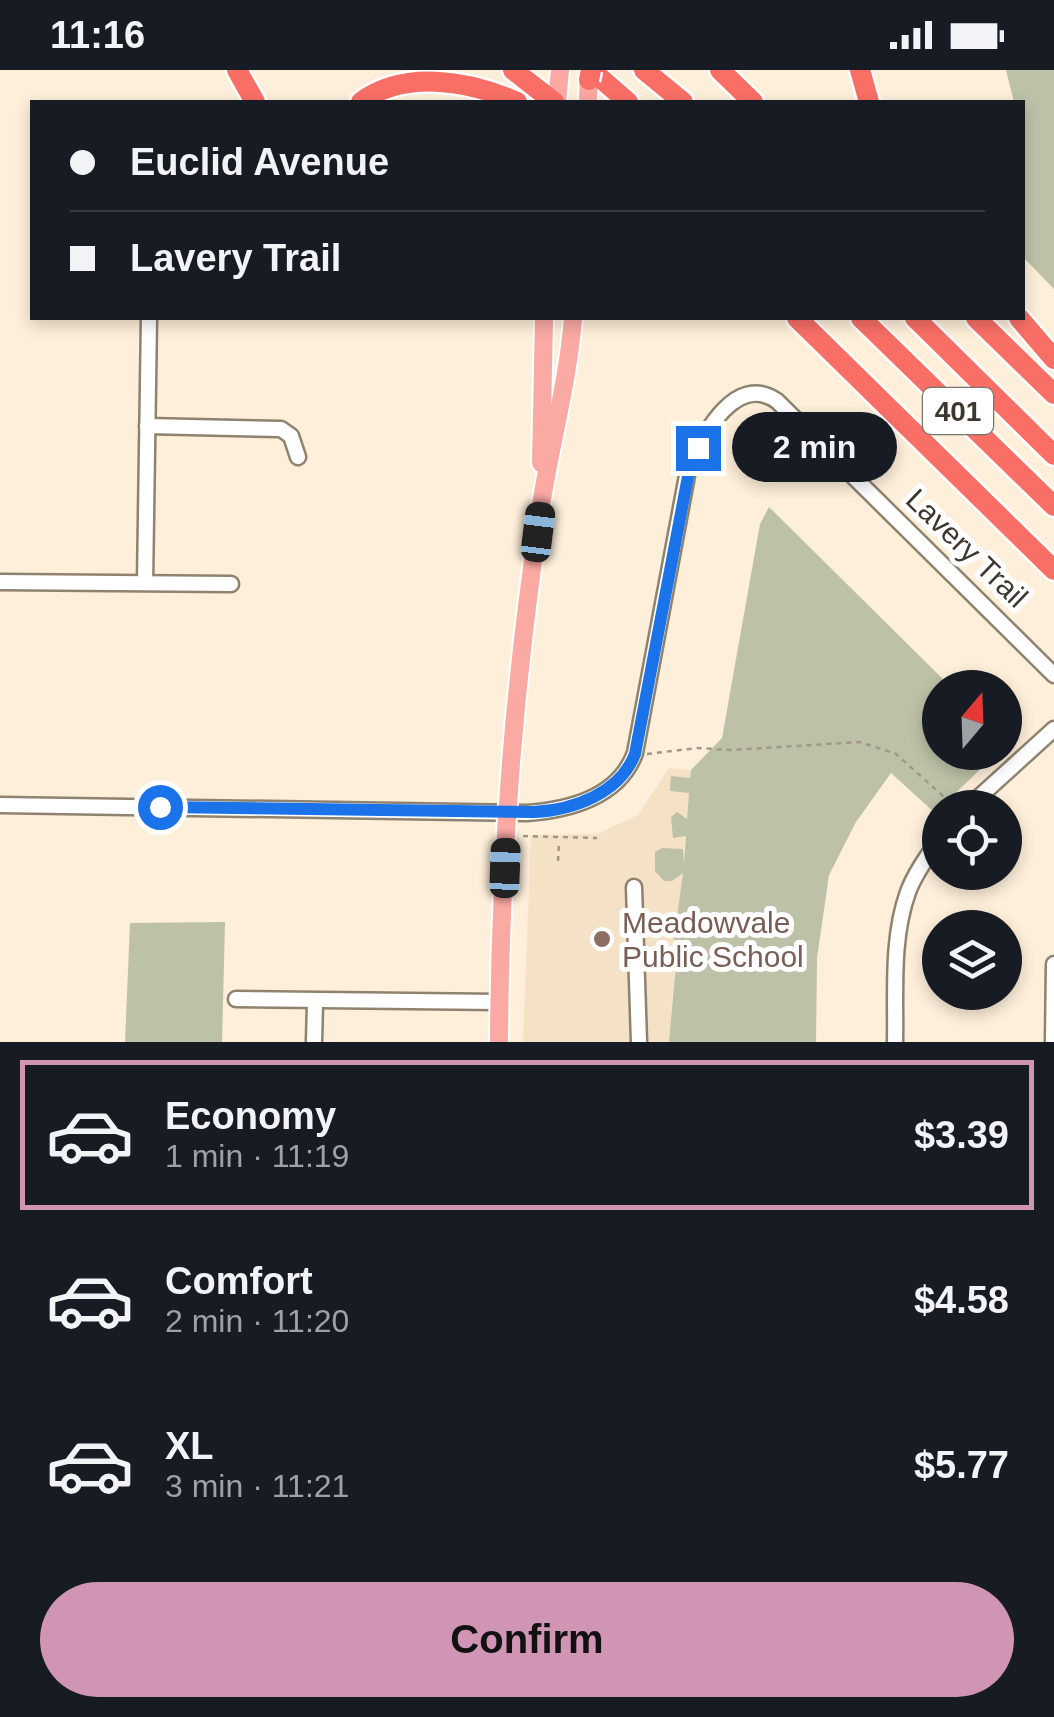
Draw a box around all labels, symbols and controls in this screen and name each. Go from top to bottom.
text: 11:16 [50,14,145,56]
text: Euclid Avenue [130,141,389,183]
text: Lavery Trail [130,237,341,279]
road number: 401 [923,388,993,434]
callout: 2 min [733,413,898,483]
route end [676,426,721,471]
text: 2 min [773,429,856,465]
street label: Lavery Trail [900,482,1034,614]
car [519,500,557,564]
north arrow [922,670,1022,770]
map controls [922,670,1022,1010]
route start [138,785,183,830]
button: locate [922,790,1022,890]
car [489,837,521,899]
place label: Meadowvale Public School [622,906,804,973]
button: layers [922,910,1022,1010]
marker: Meadowvale Public School [591,928,613,950]
icon: car [45,1090,135,1180]
text: Economy [165,1095,336,1137]
text: $3.39 [914,1114,1009,1156]
text: 1 min · 11:19 [165,1138,349,1174]
icon: car [45,1255,135,1345]
text: Comfort [165,1260,313,1302]
text: $4.58 [914,1279,1009,1321]
text: 2 min · 11:20 [165,1303,349,1339]
icon: car [45,1420,135,1510]
text: XL [165,1425,214,1467]
text: $5.77 [914,1444,1009,1486]
text: 3 min · 11:21 [165,1468,349,1504]
button: Confirm [40,1582,1014,1697]

